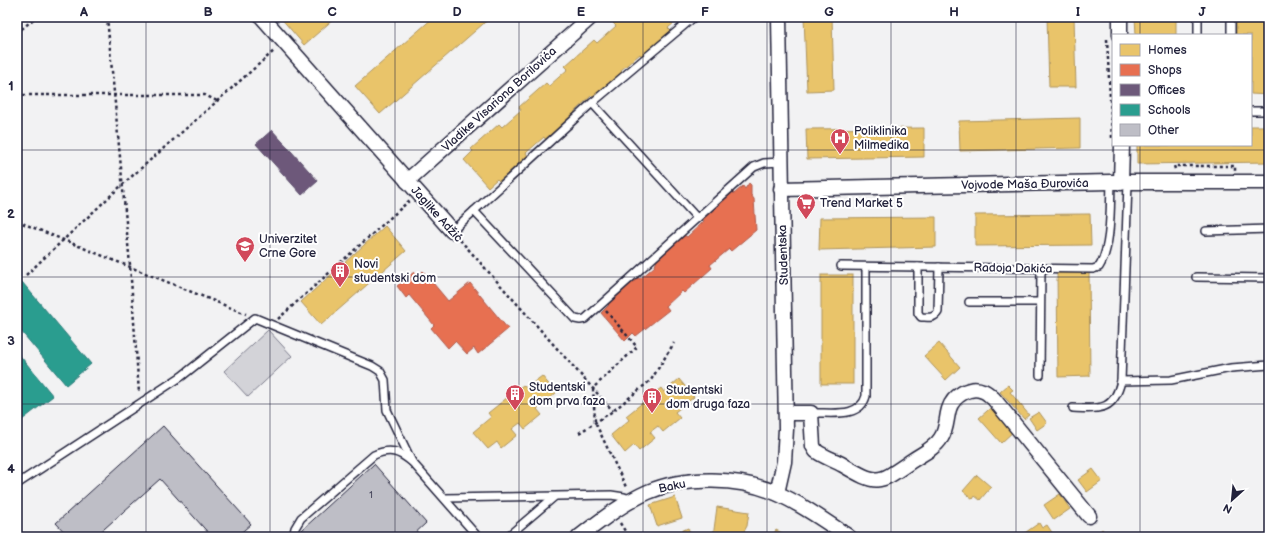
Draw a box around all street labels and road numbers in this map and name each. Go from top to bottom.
street label: Vladike Visariona Borilovića [439,44,560,155]
street label: Vojvode Maša Đurovića [961,176,1089,193]
street label: Jaglike Adžić [407,183,466,246]
street label: Studentska [775,224,792,285]
street label: Radoja Dakića [973,260,1053,277]
street label: Baku [657,476,687,497]

